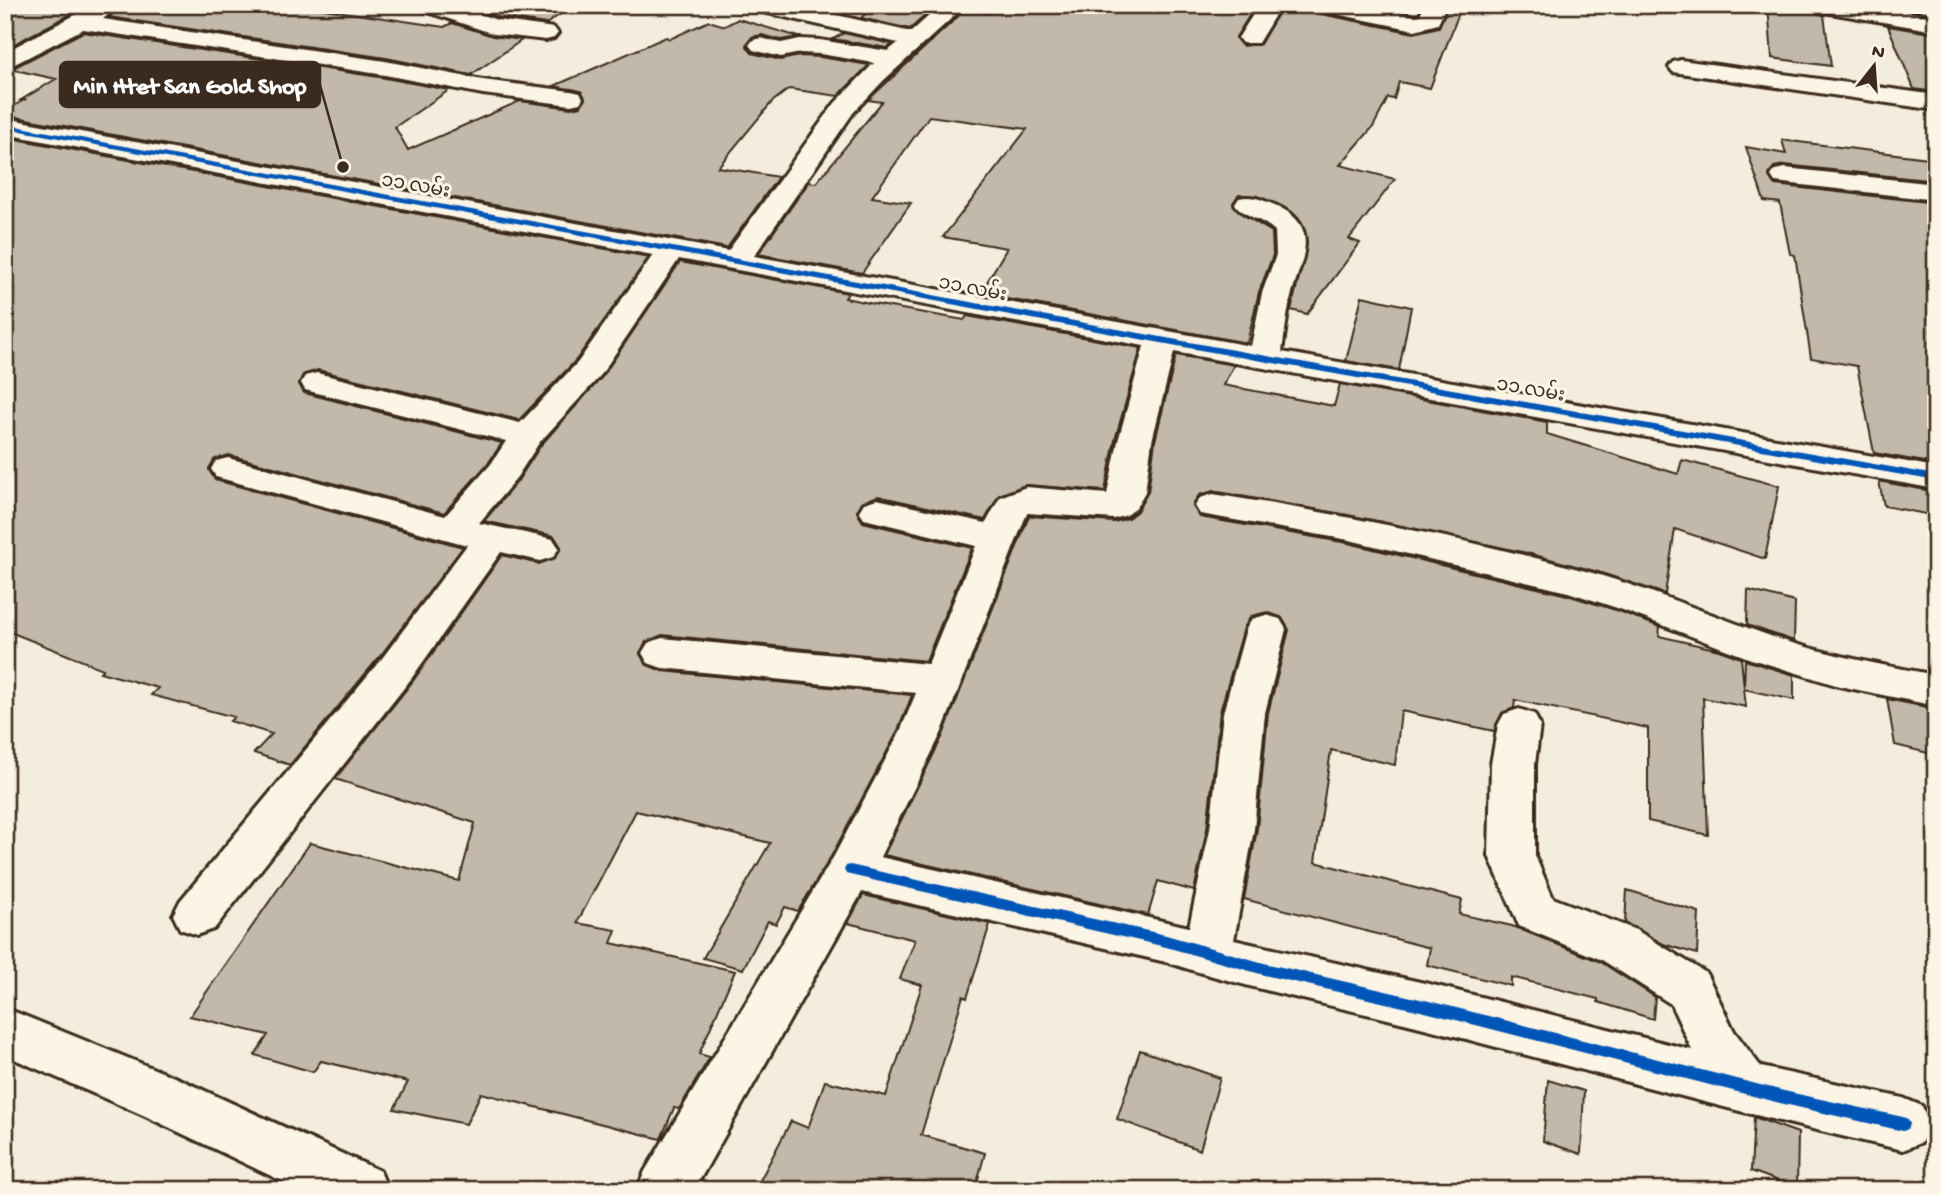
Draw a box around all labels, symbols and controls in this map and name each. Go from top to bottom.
north arrow [1840,32,1910,102]
text: N [1869,40,1887,66]
callout: Min Htet San Gold Shop [60,62,320,107]
text: Min Htet San Gold Shop [74,74,307,103]
street label: ၁၁ လမ်း [379,164,452,205]
street label: ၁၁ လမ်း [936,267,1010,308]
street label: ၁၁ လမ်း [1494,368,1567,409]

